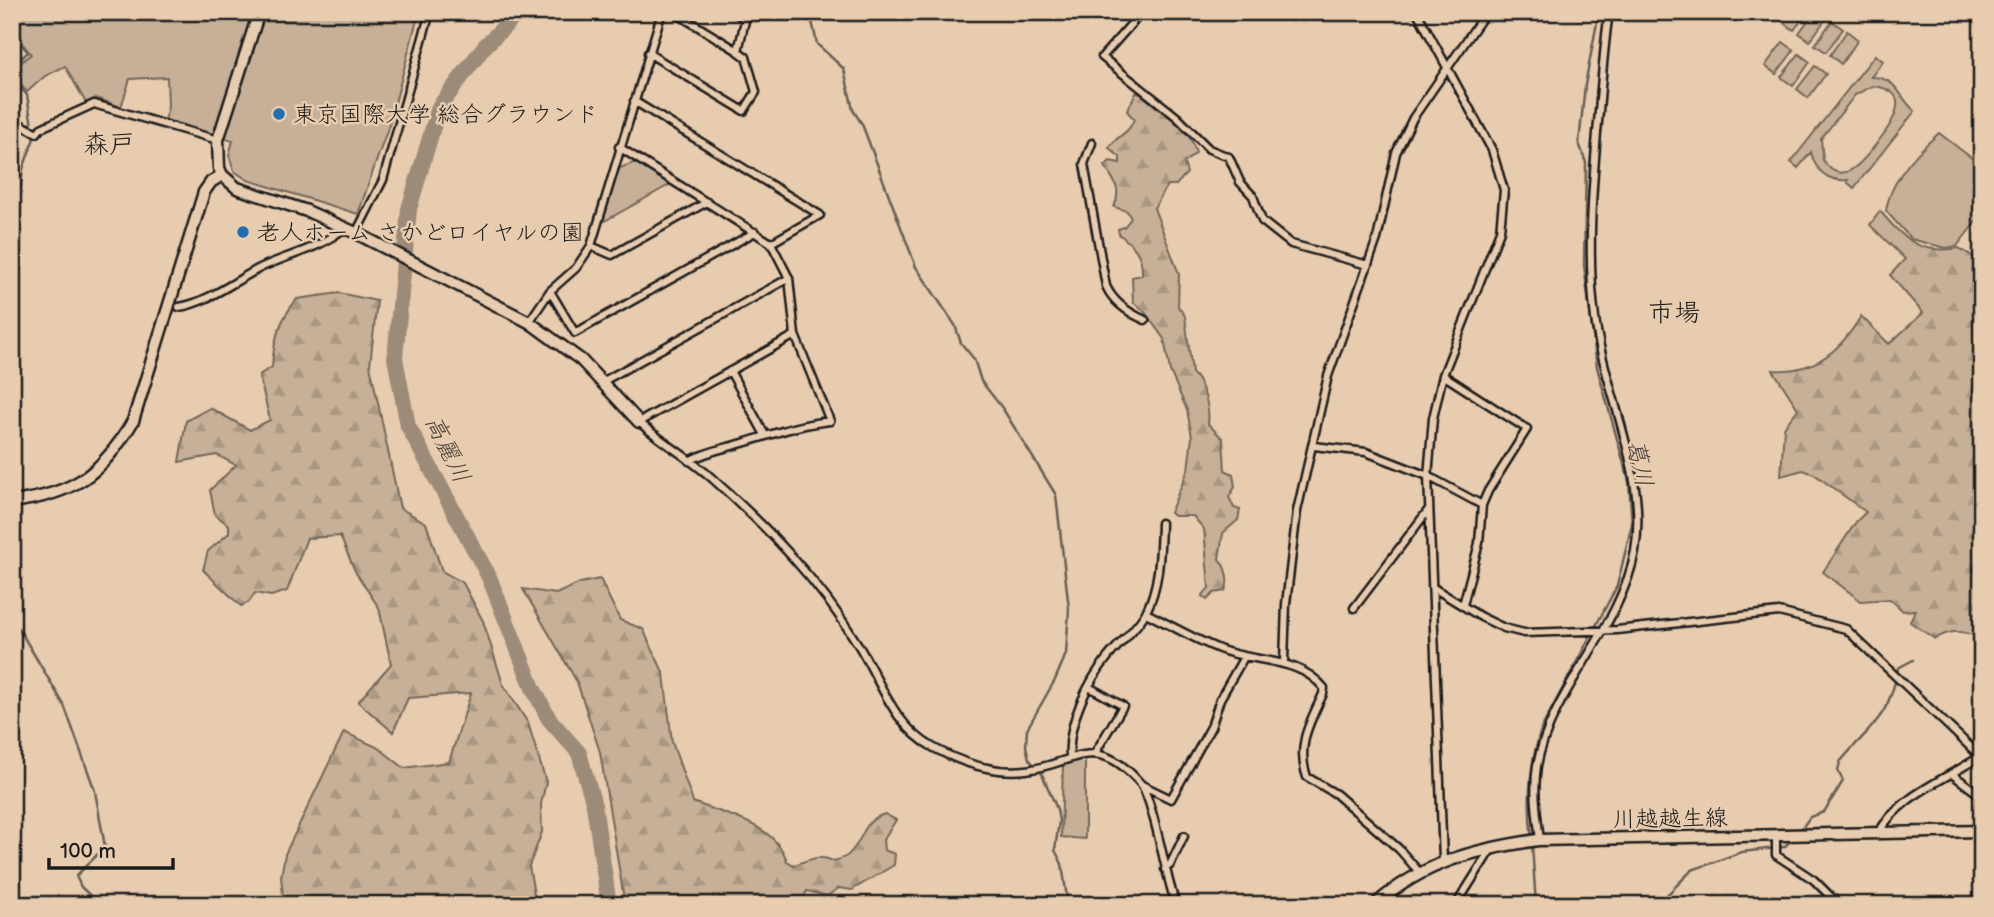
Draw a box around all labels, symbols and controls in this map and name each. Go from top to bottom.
place label: 東京国際大学 総合グラウンド [293,101,598,129]
marker: 東京国際大学 総合グラウンド [271,106,287,122]
district label: 森戸 [83,130,135,161]
place label: 老人ホーム さかどロイヤルの園 [257,219,584,247]
marker: 老人ホーム さかどロイヤルの園 [235,224,251,240]
district label: 市場 [1648,298,1700,329]
water label: 高麗川 [419,411,476,488]
water label: 葛川 [1620,437,1659,490]
street label: 川越越生線 [1612,804,1728,834]
scale bar [49,826,173,870]
text: 100 m [60,839,116,864]

